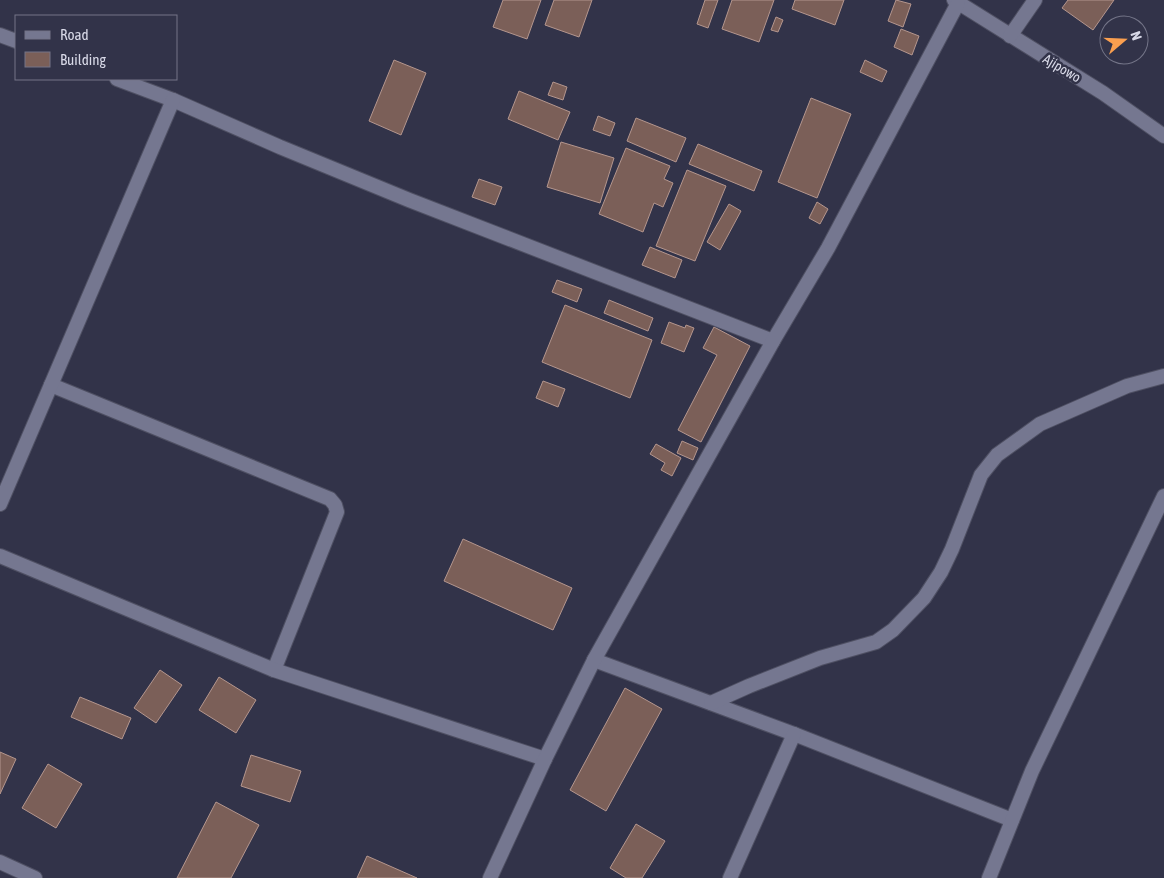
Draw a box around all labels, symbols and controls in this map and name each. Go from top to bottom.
legend [15,15,178,80]
north arrow [1099,15,1149,65]
text: Road [60,26,89,43]
text: N [1127,29,1145,42]
text: Building [60,51,106,68]
street label: Ajipowo [1040,51,1084,85]

